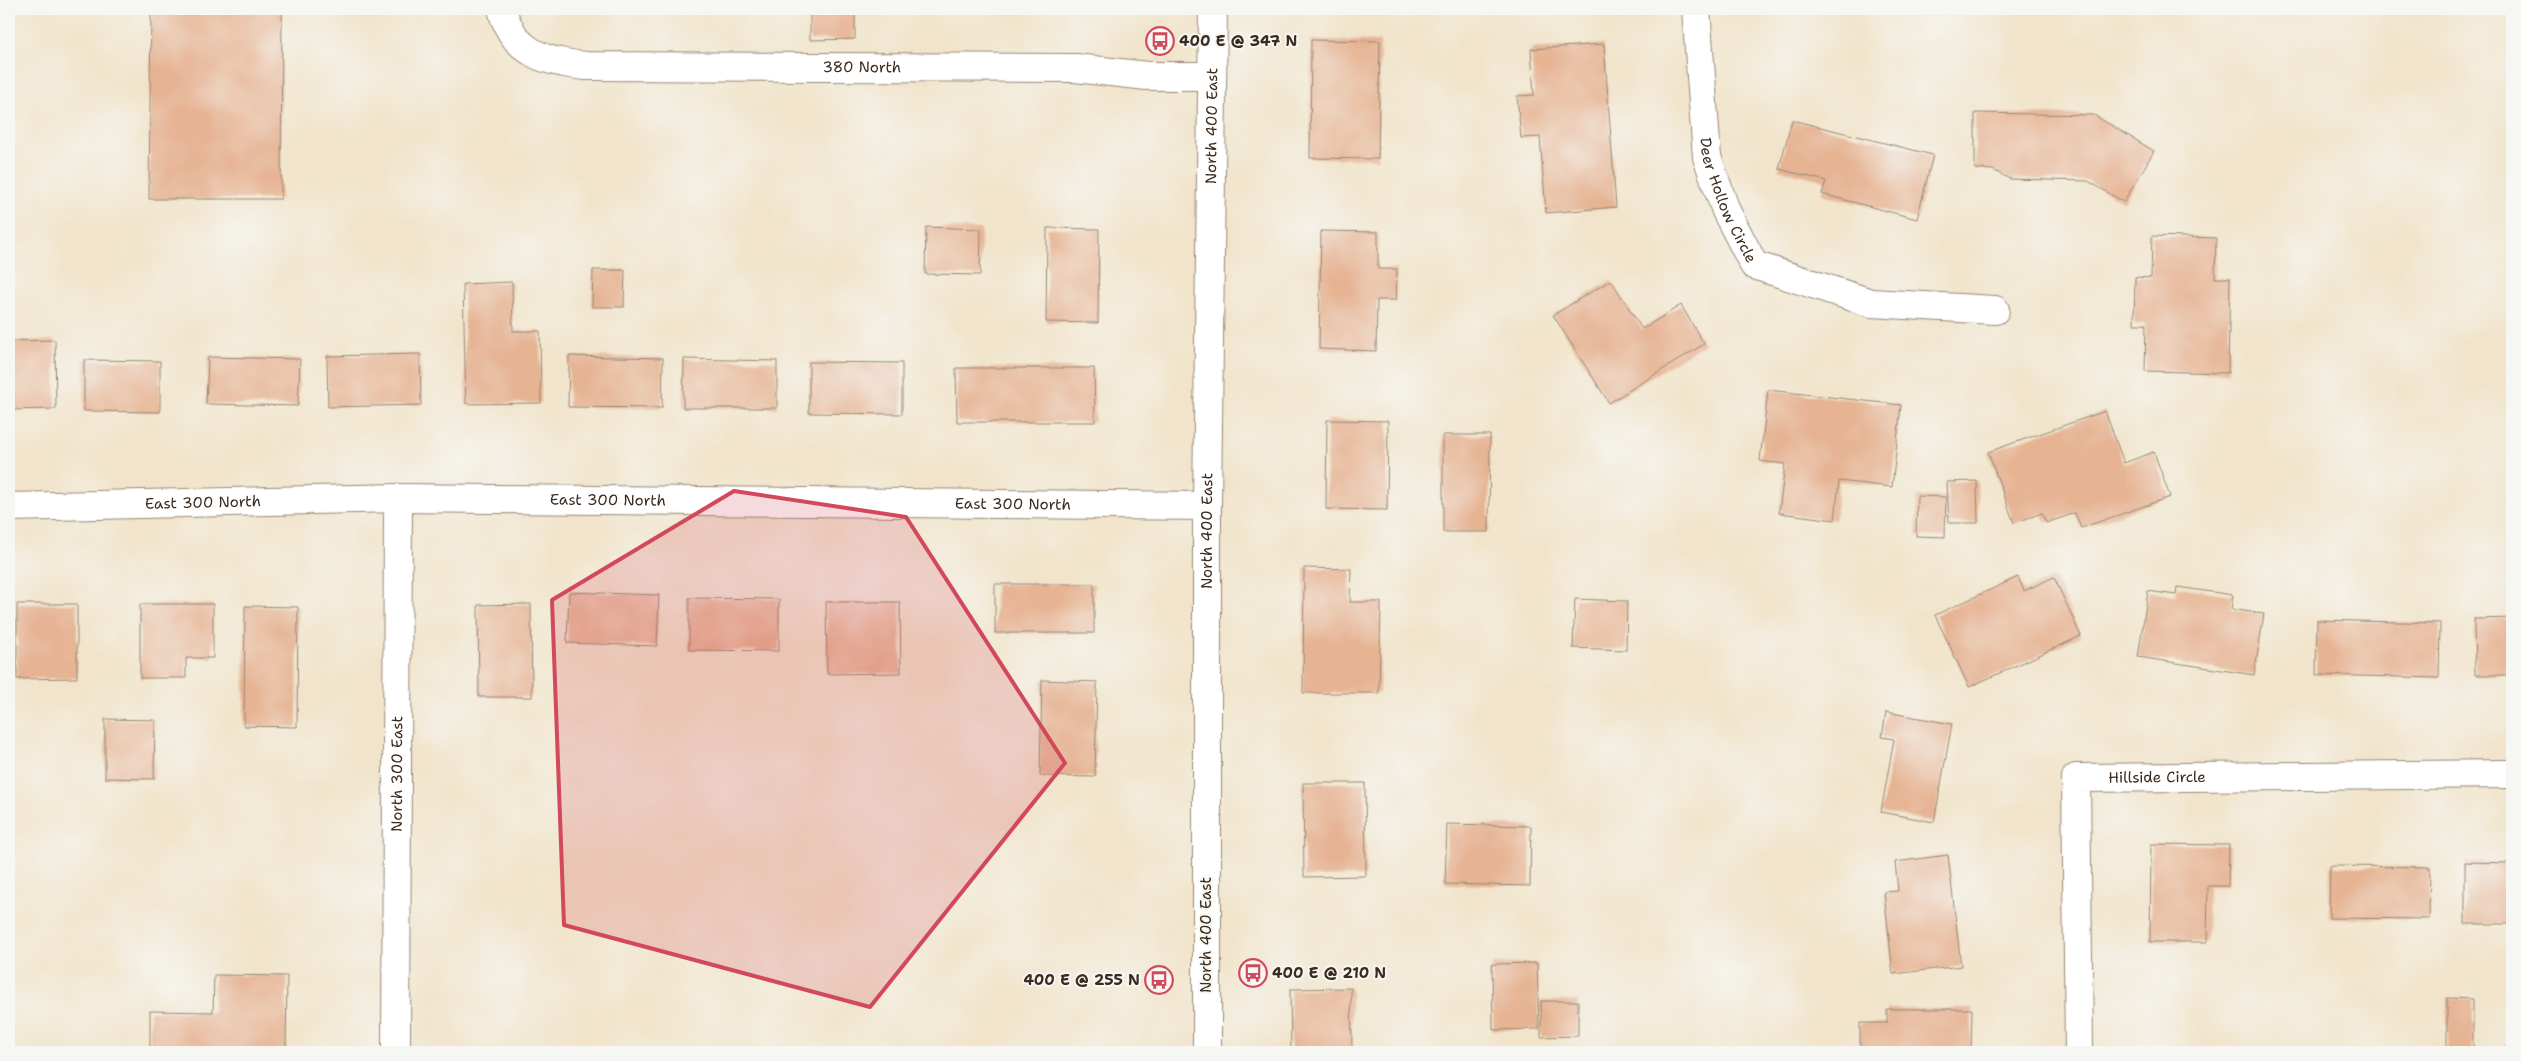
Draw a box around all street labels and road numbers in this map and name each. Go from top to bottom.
street label: 380 North [823,57,901,77]
street label: North 400 East [1201,68,1222,184]
street label: Deer Hollow Circle [1696,137,1761,266]
street label: North 400 East [1197,473,1217,589]
street label: East 300 North [550,490,666,511]
street label: East 300 North [145,491,261,514]
street label: East 300 North [955,494,1071,515]
street label: North 300 East [387,716,407,832]
street label: Hillside Circle [2108,767,2206,788]
street label: North 400 East [1196,877,1216,993]

